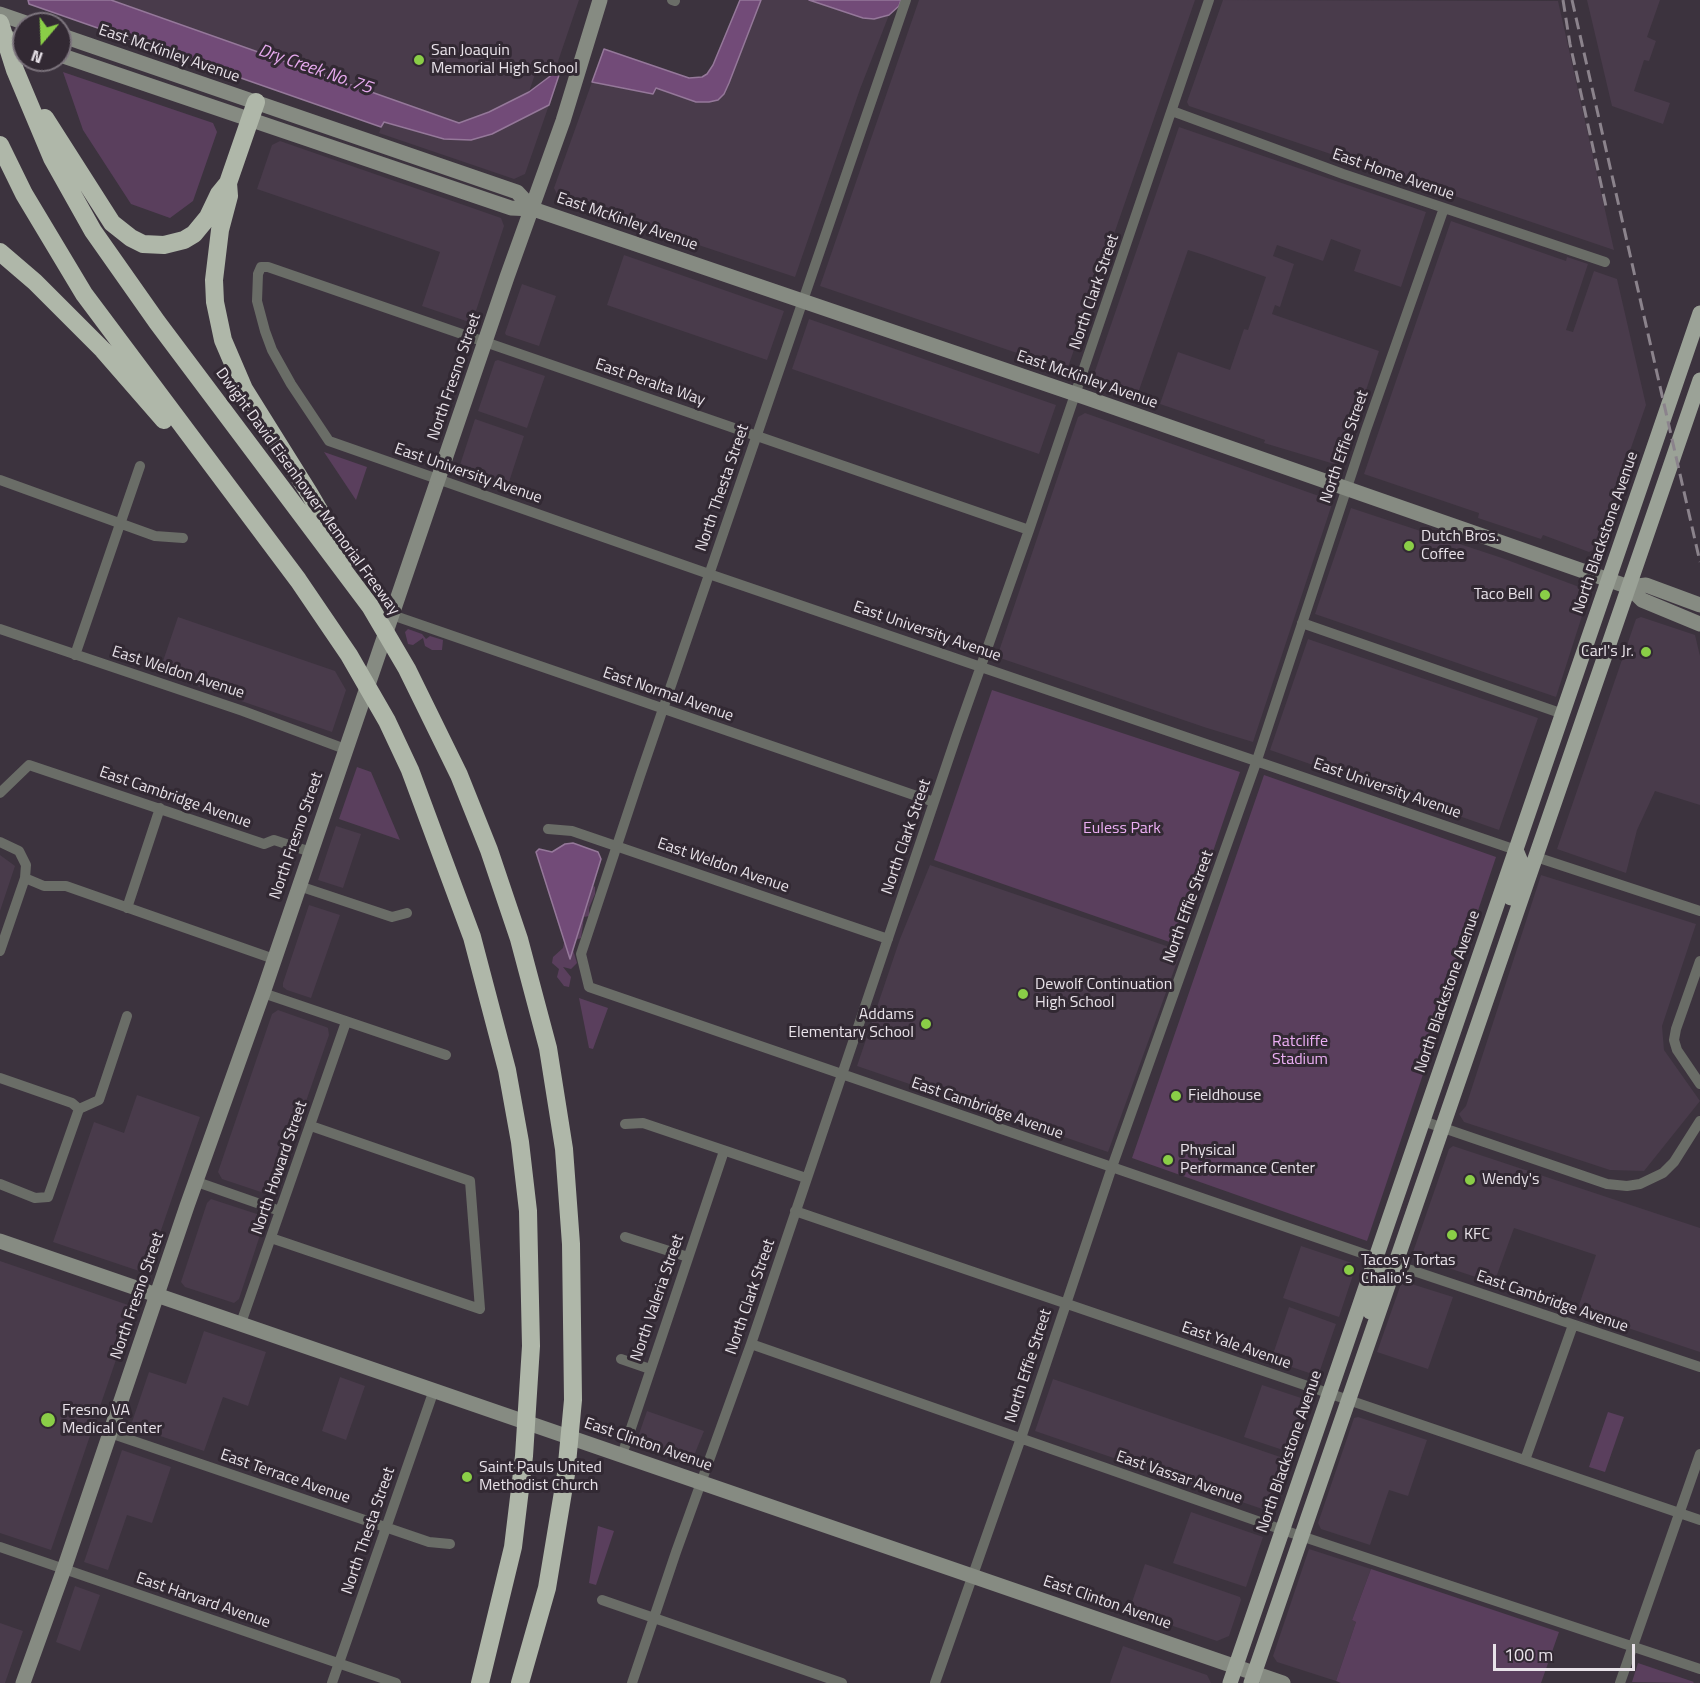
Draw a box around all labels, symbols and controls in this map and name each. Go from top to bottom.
north arrow [12,12,72,72]
street label: East McKinley Avenue [96,21,242,87]
water label: Dry Creek No. 75 [255,40,375,100]
place label: San Joaquin Memorial High School [431,41,578,79]
text: N [28,44,46,70]
marker: San Joaquin Memorial High School [412,53,426,67]
street label: East Home Avenue [1330,145,1456,205]
street label: East McKinley Avenue [554,189,700,255]
street label: North Clark Street [1066,232,1124,352]
street label: North Fresno Street [424,311,486,443]
street label: East McKinley Avenue [1014,347,1160,413]
street label: East Peralta Way [593,355,707,411]
street label: Dwight David Eisenhower Memorial Freeway [211,365,403,619]
street label: North Effie Street [1317,388,1373,506]
street label: North Thesta Street [692,422,754,554]
street label: East University Avenue [392,440,544,508]
street label: North Blackstone Avenue [1569,449,1643,617]
place label: Dutch Bros. Coffee [1421,527,1499,565]
marker: Dutch Bros. Coffee [1402,539,1416,553]
place label: Taco Bell [1474,585,1533,605]
marker: Taco Bell [1538,588,1552,602]
street label: East University Avenue [851,598,1003,666]
place label: Carl's Jr. [1581,642,1634,662]
street label: East Weldon Avenue [109,643,247,703]
marker: Carl's Jr. [1639,645,1653,659]
street label: East Normal Avenue [600,664,736,726]
street label: East University Avenue [1311,755,1463,823]
street label: East Cambridge Avenue [97,763,253,833]
street label: North Fresno Street [266,770,328,902]
street label: North Clark Street [878,777,936,897]
park label: Euless Park [1083,819,1161,839]
street label: East Weldon Avenue [655,834,791,898]
street label: North Effie Street [1160,848,1218,966]
street label: North Blackstone Avenue [1411,908,1485,1076]
place label: Dewolf Continuation High School [1035,975,1172,1013]
marker: Dewolf Continuation High School [1016,987,1030,1001]
place label: Addams Elementary School [788,1005,914,1043]
marker: Addams Elementary School [919,1017,933,1031]
park label: Ratcliffe Stadium [1272,1032,1328,1070]
street label: East Cambridge Avenue [909,1074,1065,1144]
place label: Fieldhouse [1188,1086,1261,1106]
marker: Fieldhouse [1169,1089,1183,1103]
street label: North Howard Street [248,1099,312,1237]
place label: Physical Performance Center [1180,1141,1315,1179]
marker: Physical Performance Center [1161,1153,1175,1167]
place label: Wendy's [1482,1170,1539,1190]
marker: Wendy's [1463,1173,1477,1187]
place label: KFC [1464,1225,1490,1245]
marker: KFC [1445,1228,1459,1242]
street label: North Fresno Street [107,1230,169,1362]
street label: North Valeria Street [627,1232,689,1364]
street label: North Clark Street [722,1237,780,1357]
place label: Tacos y Tortas Chalio's [1361,1251,1456,1289]
marker: Tacos y Tortas Chalio's [1342,1263,1356,1277]
street label: East Cambridge Avenue [1474,1267,1630,1337]
street label: North Effie Street [1002,1307,1056,1425]
street label: East Yale Avenue [1179,1318,1293,1374]
street label: North Blackstone Avenue [1253,1368,1327,1536]
place label: Fresno VA Medical Center [62,1401,162,1439]
marker: Fresno VA Medical Center [39,1411,57,1429]
street label: East Clinton Avenue [581,1414,715,1476]
street label: East Terrace Avenue [218,1446,352,1508]
street label: East Vassar Avenue [1113,1447,1245,1509]
place label: Saint Pauls United Methodist Church [479,1458,602,1496]
street label: North Thesta Street [338,1465,400,1597]
marker: Saint Pauls United Methodist Church [460,1470,474,1484]
street label: East Harvard Avenue [133,1569,273,1633]
street label: East Clinton Avenue [1040,1572,1174,1634]
scale bar [1496,1632,1638,1670]
text: 100 m [1504,1641,1553,1668]

